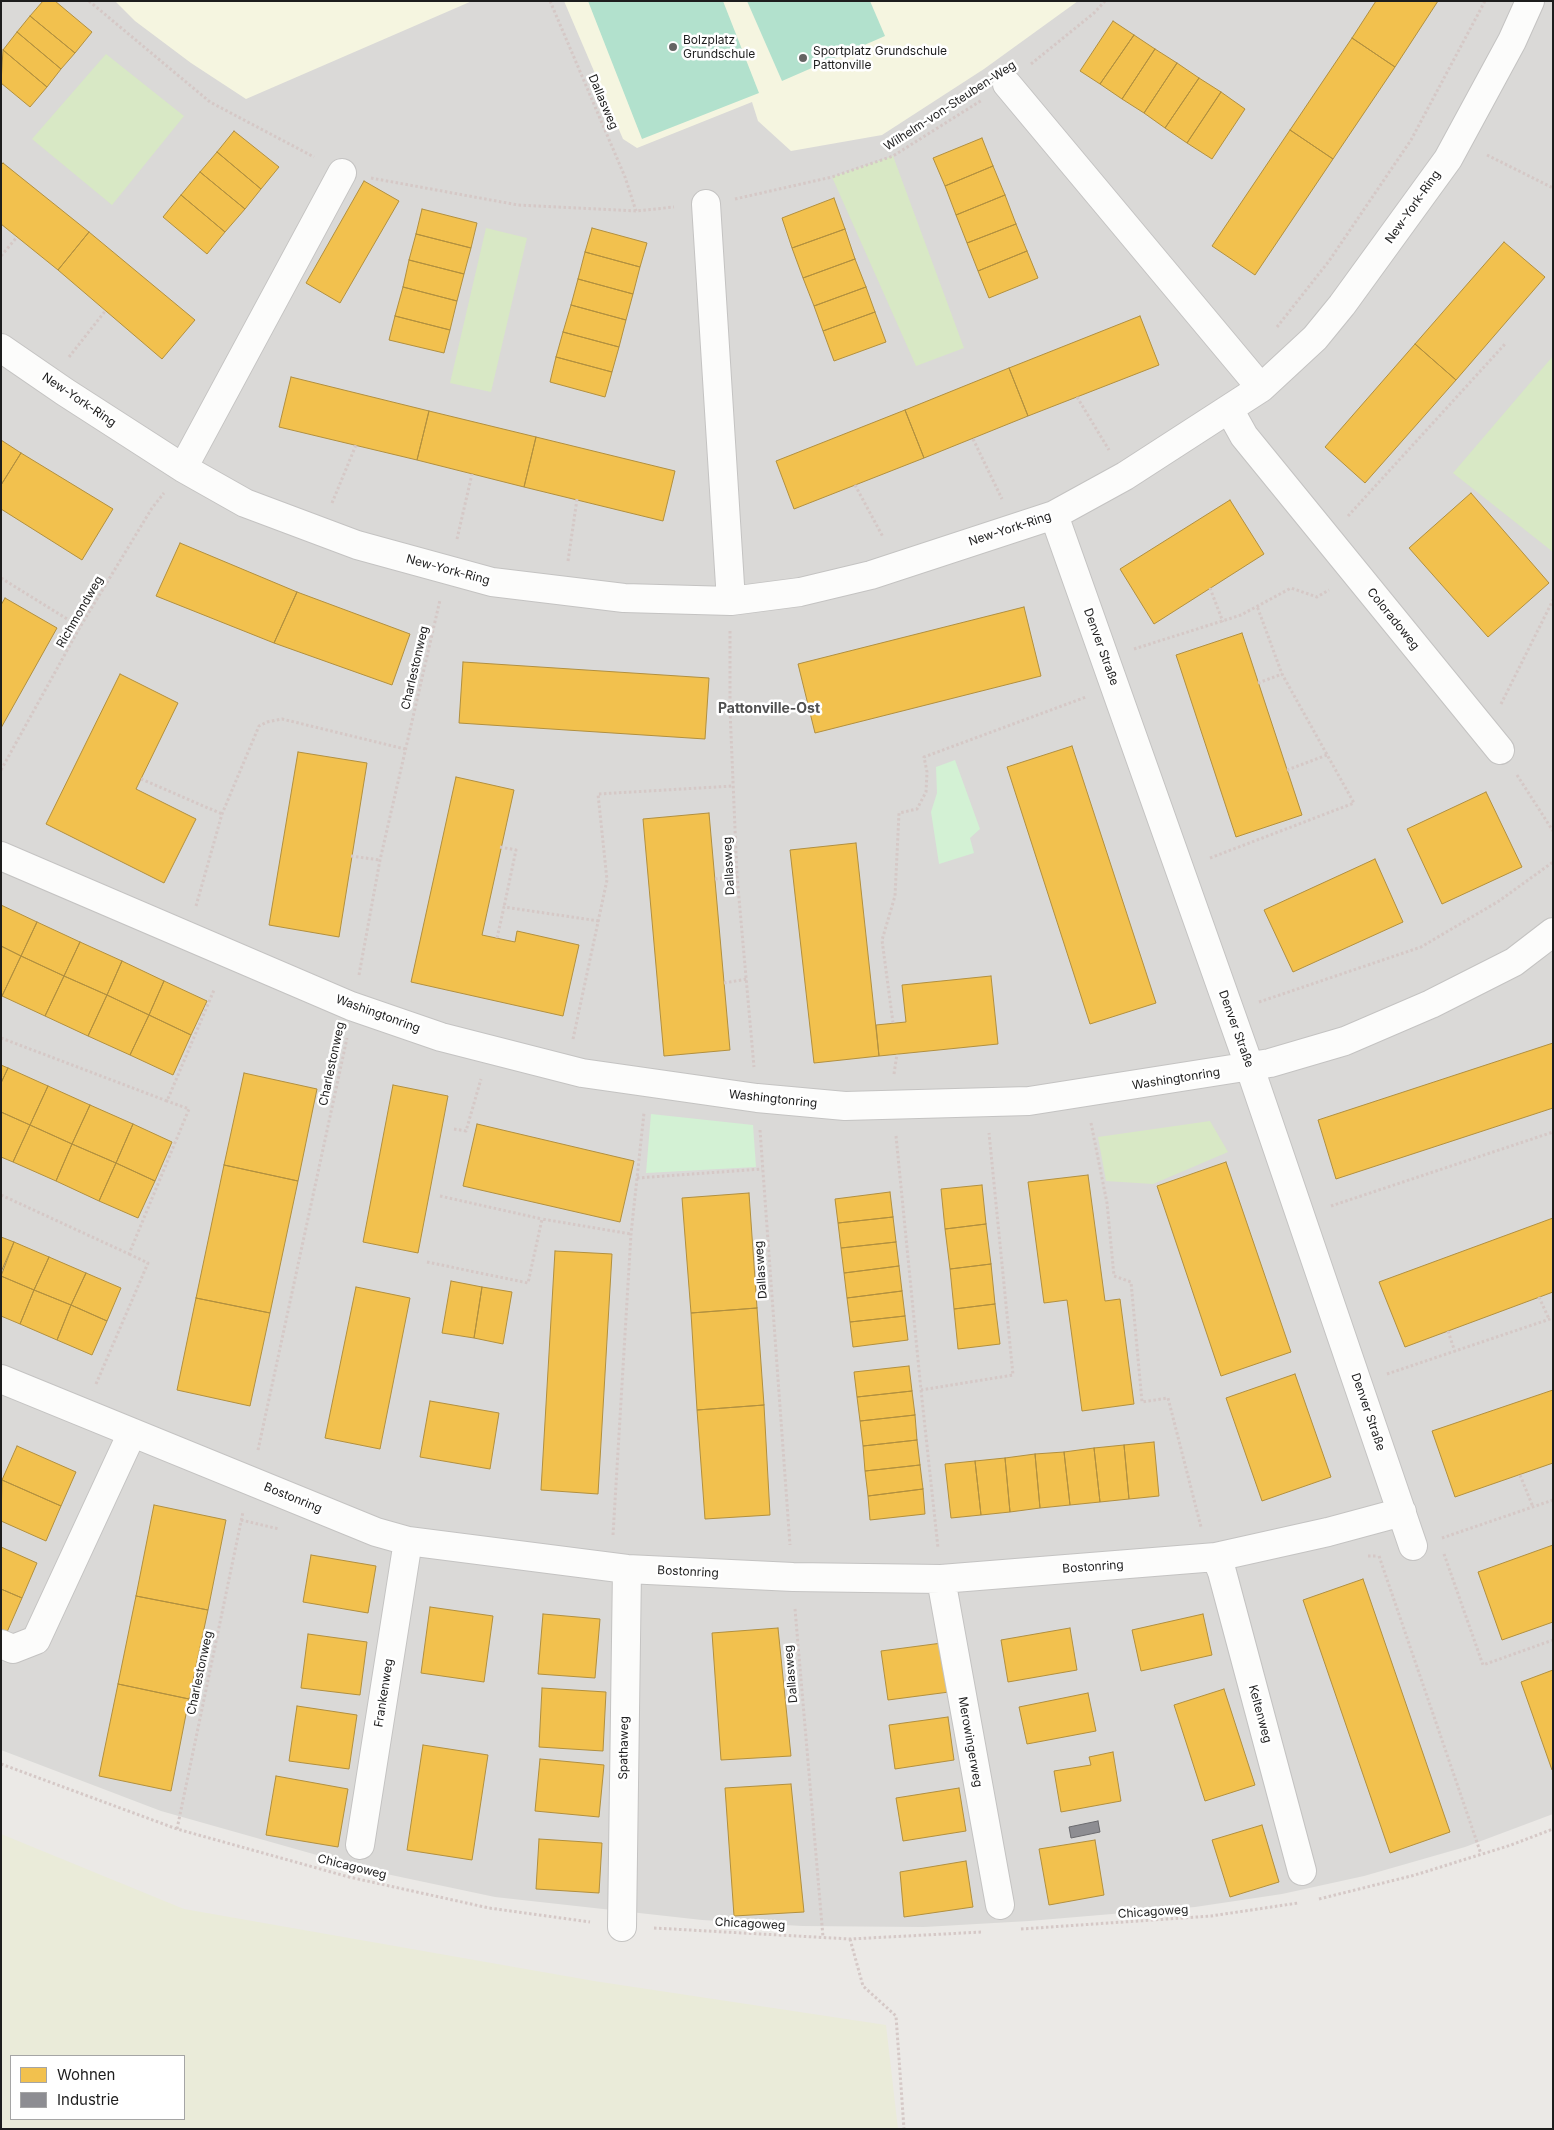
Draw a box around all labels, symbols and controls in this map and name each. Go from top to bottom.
place label: Bolzplatz Grundschule [683,33,755,61]
marker: Bolzplatz Grundschule [667,41,679,53]
place label: Sportplatz Grundschule Pattonville [813,44,947,72]
marker: Sportplatz Grundschule Pattonville [797,52,809,64]
street label: Wilhelm-von-Steuben-Weg [881,58,1019,154]
street label: Dallasweg [585,72,621,132]
street label: New-York-Ring [1382,168,1444,246]
street label: New-York-Ring [39,370,119,430]
street label: New-York-Ring [967,509,1053,549]
street label: New-York-Ring [405,552,491,588]
street label: Richmondweg [54,573,106,651]
street label: Coloradoweg [1364,585,1422,653]
street label: Denver Straße [1080,606,1122,688]
street label: Charlestonweg [398,625,432,711]
district label: Pattonville-Ost [718,701,820,717]
street label: Dallasweg [720,837,738,895]
street label: Denver Straße [1215,988,1257,1070]
street label: Washingtonring [334,992,422,1036]
street label: Charlestonweg [316,1021,348,1107]
street label: Washingtonring [1131,1065,1221,1093]
street label: Washingtonring [728,1087,818,1111]
street label: Dallasweg [752,1240,770,1300]
street label: Denver Straße [1348,1371,1388,1453]
street label: Bostonring [262,1480,324,1516]
street label: Bostonring [1062,1558,1124,1576]
street label: Bostonring [657,1563,719,1581]
street label: Charlestonweg [184,1630,216,1716]
street label: Dallasweg [781,1644,801,1704]
street label: Frankenweg [371,1658,397,1728]
street label: Keltenweg [1245,1683,1275,1745]
street label: Merowingerweg [955,1696,985,1788]
street label: Spathaweg [616,1716,632,1780]
street label: Chicagoweg [316,1851,388,1883]
street label: Chicagoweg [1117,1902,1189,1922]
street label: Chicagoweg [714,1915,786,1933]
legend [10,2055,185,2120]
text: Wohnen [57,2065,115,2084]
text: Industrie [57,2090,119,2109]

